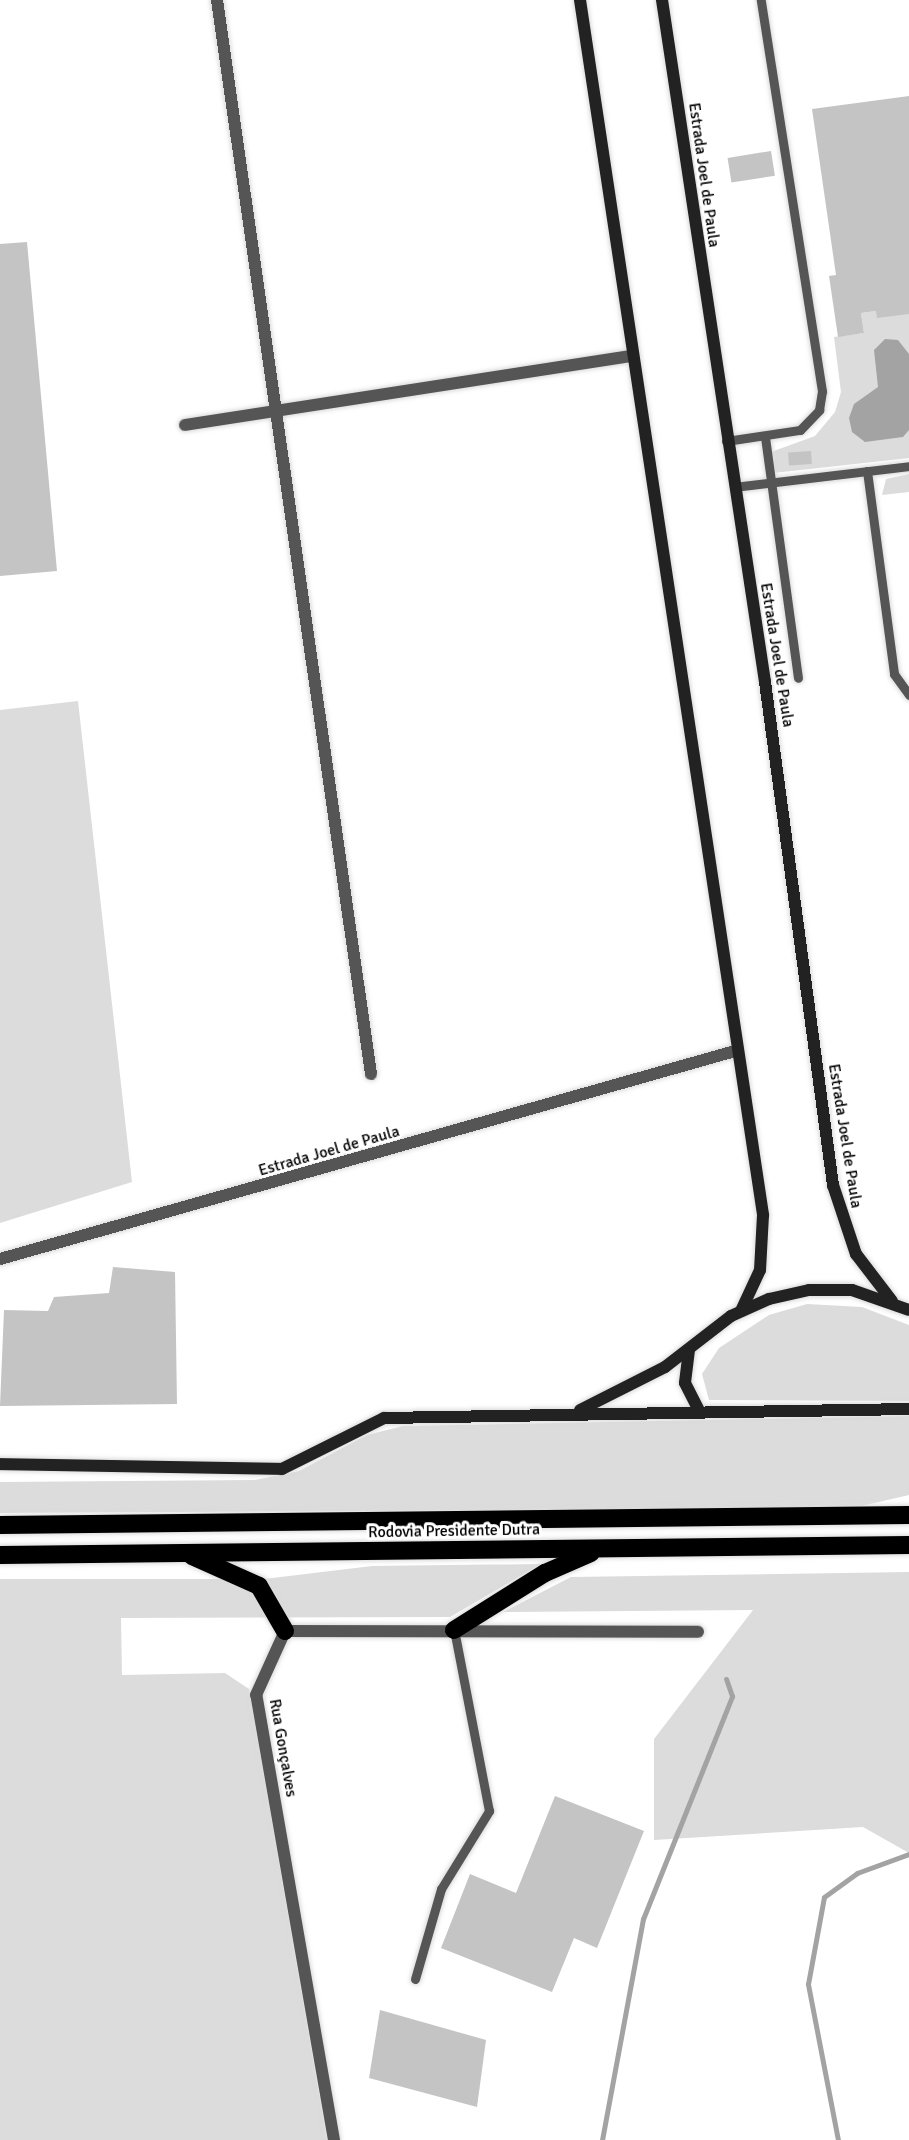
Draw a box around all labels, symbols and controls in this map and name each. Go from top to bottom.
street label: Estrada Joel de Paula [684,102,724,248]
street label: Estrada Joel de Paula [756,582,798,728]
street label: Estrada Joel de Paula [824,1063,866,1209]
street label: Estrada Joel de Paula [256,1122,402,1180]
street label: Rodovia Presidente Dutra [368,1520,540,1542]
street label: Rua Gonçalves [265,1697,301,1799]

